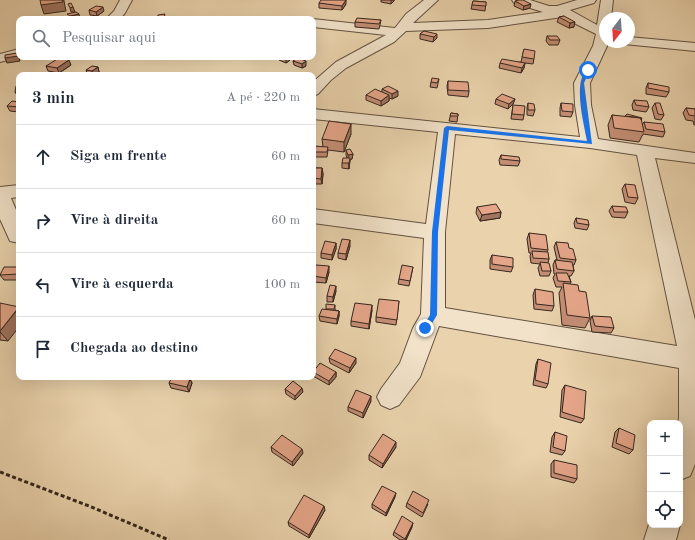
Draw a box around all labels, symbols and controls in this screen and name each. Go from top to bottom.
north arrow [599,12,635,48]
search box [16,16,316,60]
icon: search [30,27,52,49]
text: Pesquisar aqui [62,31,156,46]
route start [579,61,597,79]
text: 3 min [32,90,75,107]
text: A pé · 220 m [226,91,300,104]
icon: ahead [32,146,54,168]
text: Siga em frente [70,149,167,164]
text: 60 m [271,150,300,163]
icon: right [32,210,54,232]
text: Vire à direita [70,213,158,228]
text: 60 m [271,214,300,227]
icon: left [32,274,54,296]
text: Vire à esquerda [70,277,174,292]
text: 100 m [263,278,300,291]
route end [416,319,434,337]
icon: arrive [32,338,54,360]
text: Chegada ao destino [70,341,198,356]
map controls [647,420,683,528]
button: + [647,420,683,456]
button: − [647,456,683,492]
button: locate [647,492,683,528]

